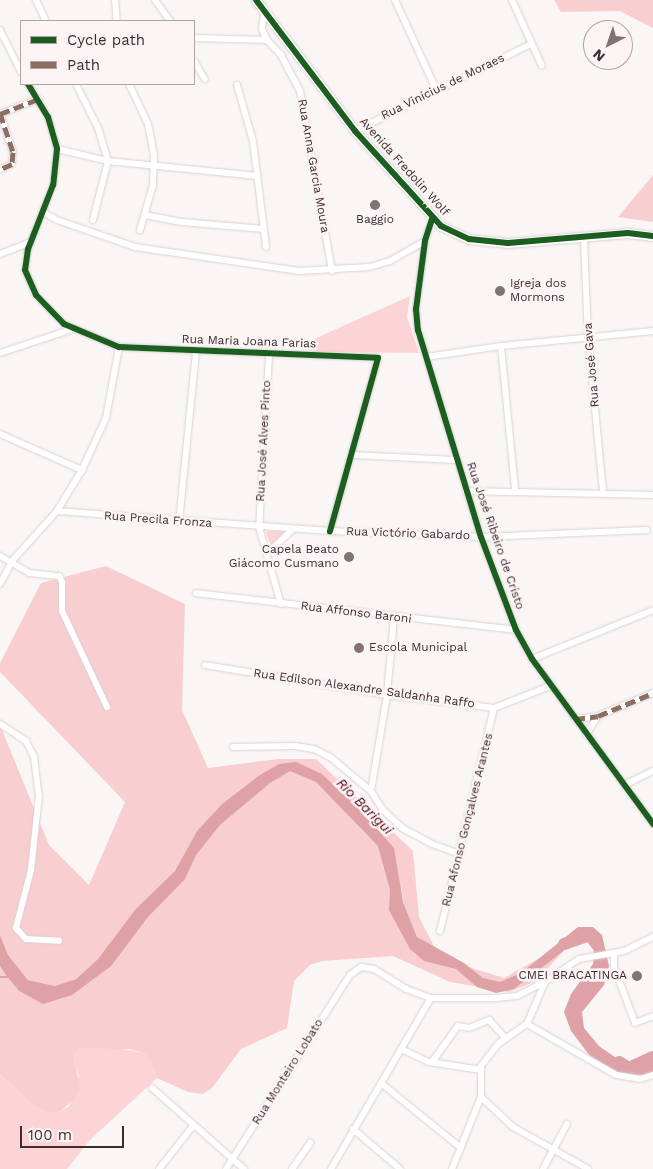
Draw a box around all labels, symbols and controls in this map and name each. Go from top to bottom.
legend [20,20,195,85]
north arrow [583,20,633,70]
text: Cycle path [67,31,145,49]
text: N [590,46,608,65]
street label: Rua Vinícius de Moraes [379,51,507,123]
text: Path [67,56,100,74]
street label: Rua Anna Garcia Moura [294,97,332,235]
street label: Avenida Fredolin Wolf [356,115,452,219]
marker: Baggio [369,199,381,211]
place label: Baggio [356,213,394,227]
place label: Igreja dos Mormons [510,277,567,305]
marker: Igreja dos Mormons [494,285,506,297]
street label: Rua José Gava [581,322,603,408]
street label: Rua Maria Joana Farias [181,332,317,352]
street label: Rua José Alves Pinto [254,380,274,502]
street label: Rua José Ribeiro de Cristo [463,460,527,612]
street label: Rua Precila Fronza [103,509,213,531]
street label: Rua Victório Gabardo [345,525,471,543]
place label: Capela Beato Giácomo Cusmano [229,543,339,571]
marker: Capela Beato Giácomo Cusmano [343,551,355,563]
street label: Rua Affonso Baroni [299,599,413,627]
place label: Escola Municipal [369,641,468,655]
marker: Escola Municipal [353,642,365,654]
street label: Rua Edilson Alexandre Saldanha Raffo [252,666,476,712]
street label: Rua Afonso Gonçalves Arantes [439,731,497,909]
water label: Rio Barigui [333,774,397,838]
place label: CMEI BRACATINGA [518,969,627,983]
marker: CMEI BRACATINGA [631,970,643,982]
street label: Rua Monteiro Lobato [249,1016,327,1128]
scale bar [22,1116,126,1148]
text: 100 m [28,1126,72,1144]

